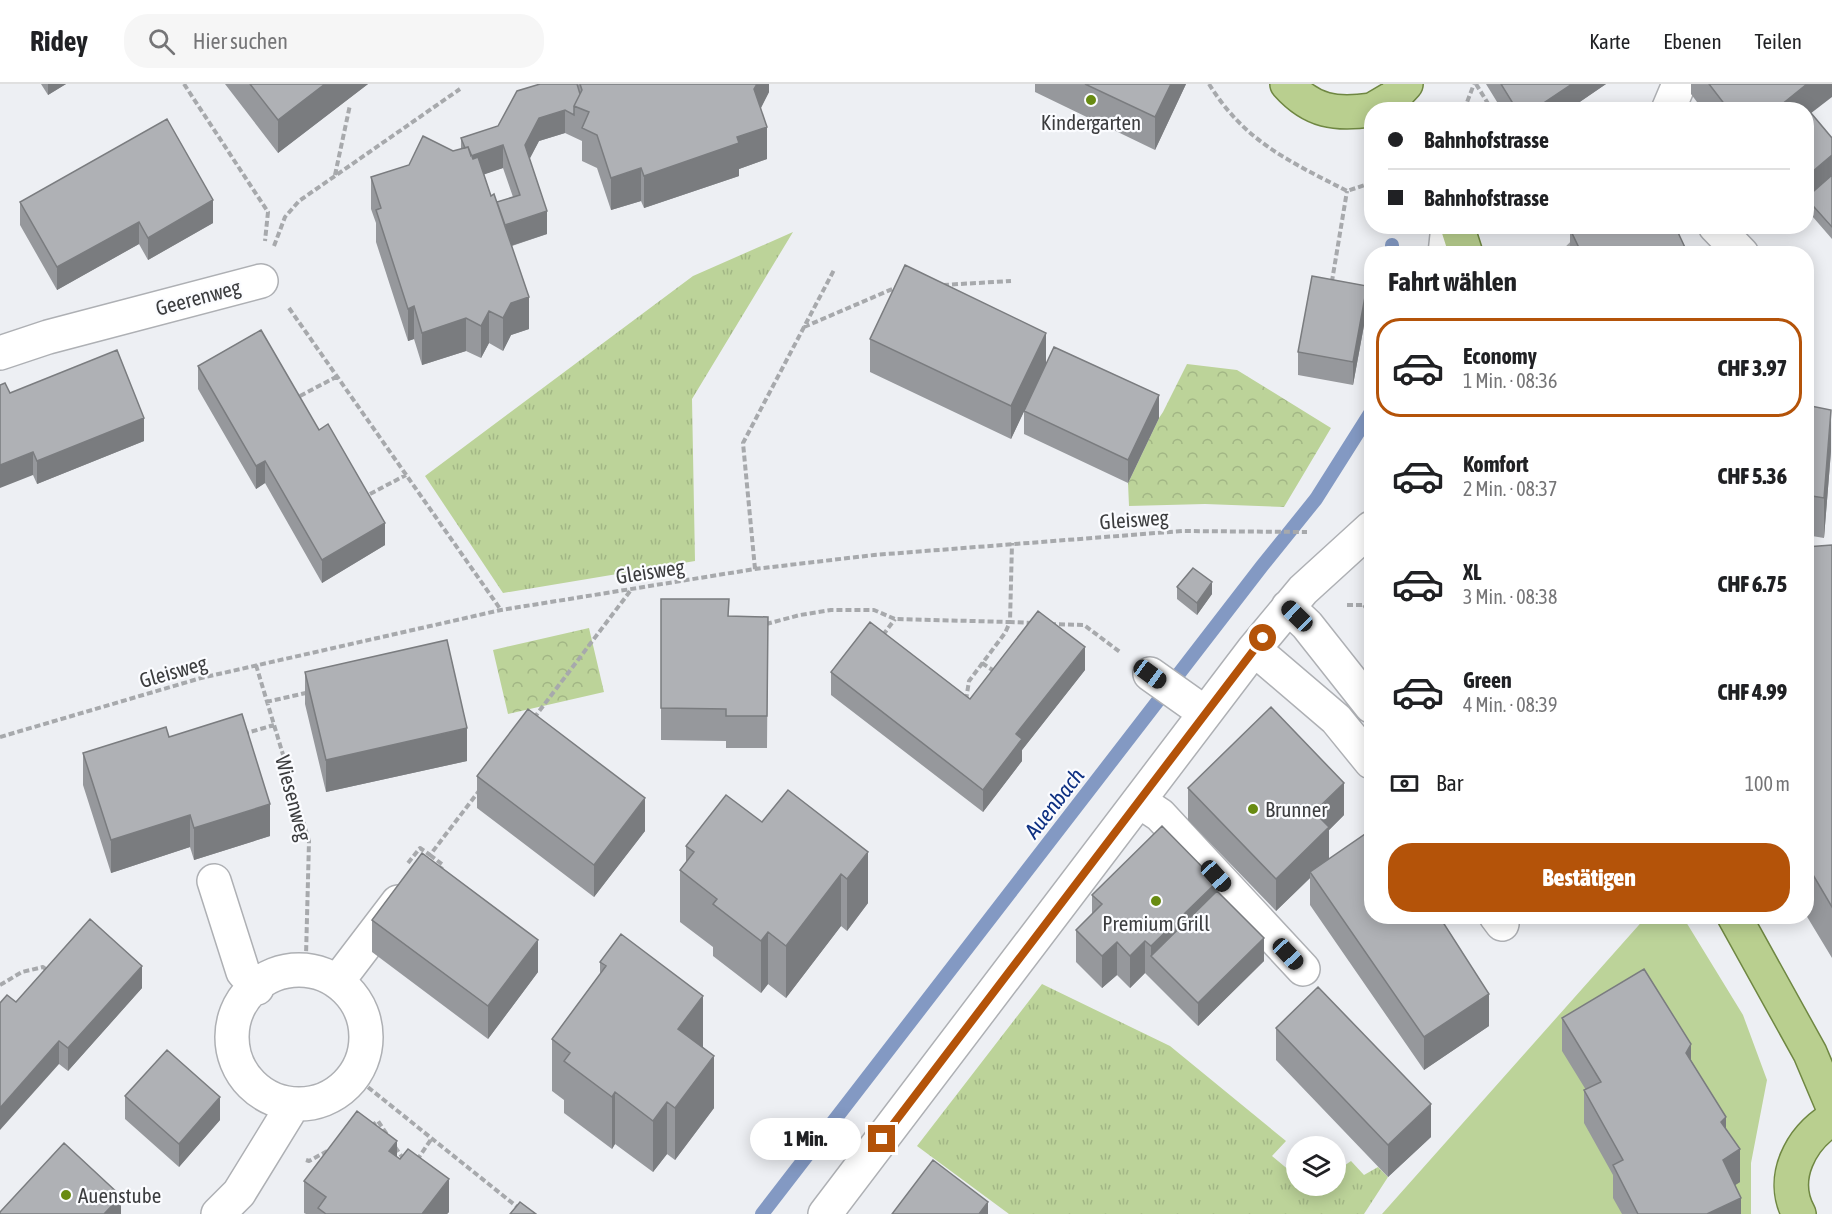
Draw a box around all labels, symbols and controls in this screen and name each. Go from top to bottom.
search box [124,14,544,68]
text: Ridey [30,25,88,57]
icon: search [145,25,178,58]
text: Hier suchen [193,28,288,54]
text: Karte [1589,29,1630,53]
text: Ebenen [1663,29,1722,53]
text: Teilen [1755,29,1802,53]
marker: Kindergarten [1084,93,1098,107]
place label: Kindergarten [1041,110,1141,134]
text: Bahnhofstrasse [1424,127,1549,153]
text: Bahnhofstrasse [1424,185,1549,211]
text: Fahrt wählen [1388,266,1517,297]
street label: Geerenweg [153,274,243,320]
icon: car [1391,341,1445,395]
text: Economy [1463,343,1537,369]
text: CHF 3.97 [1718,355,1787,381]
text: 1 Min. · 08:36 [1463,369,1557,392]
icon: car [1391,449,1445,503]
text: Komfort [1463,451,1529,477]
text: CHF 5.36 [1718,463,1787,489]
text: 2 Min. · 08:37 [1463,477,1557,500]
street label: Gleisweg [1099,505,1169,533]
street label: Gleisweg [614,554,686,588]
icon: car [1391,557,1445,611]
text: XL [1463,559,1481,585]
text: CHF 6.75 [1718,571,1787,597]
text: 3 Min. · 08:38 [1463,585,1557,608]
car [1278,597,1316,635]
route start [1249,624,1276,651]
street label: Gleisweg [136,650,210,692]
car [1130,656,1170,692]
icon: car [1391,665,1445,719]
text: Green [1463,667,1512,693]
text: CHF 4.99 [1718,679,1787,705]
text: 4 Min. · 08:39 [1463,693,1557,716]
street label: Wiesenweg [271,753,317,843]
water label: Auenbach [1018,763,1090,844]
icon: cash [1388,767,1421,800]
text: Bar [1436,770,1463,796]
text: 100 m [1745,772,1790,795]
place label: Brunner [1265,797,1328,821]
marker: Brunner [1246,802,1260,816]
button: Bestätigen [1388,843,1790,912]
car [1197,857,1235,895]
marker: Premium Grill [1149,894,1163,908]
place label: Premium Grill [1102,911,1210,935]
car [1269,935,1307,973]
callout: 1 Min. [750,1118,861,1160]
route end [868,1125,895,1152]
text: 1 Min. [784,1127,827,1150]
map controls [1286,1136,1346,1196]
button: layers [1286,1136,1346,1196]
place label: Auenstube [78,1183,161,1207]
marker: Auenstube [59,1188,73,1202]

